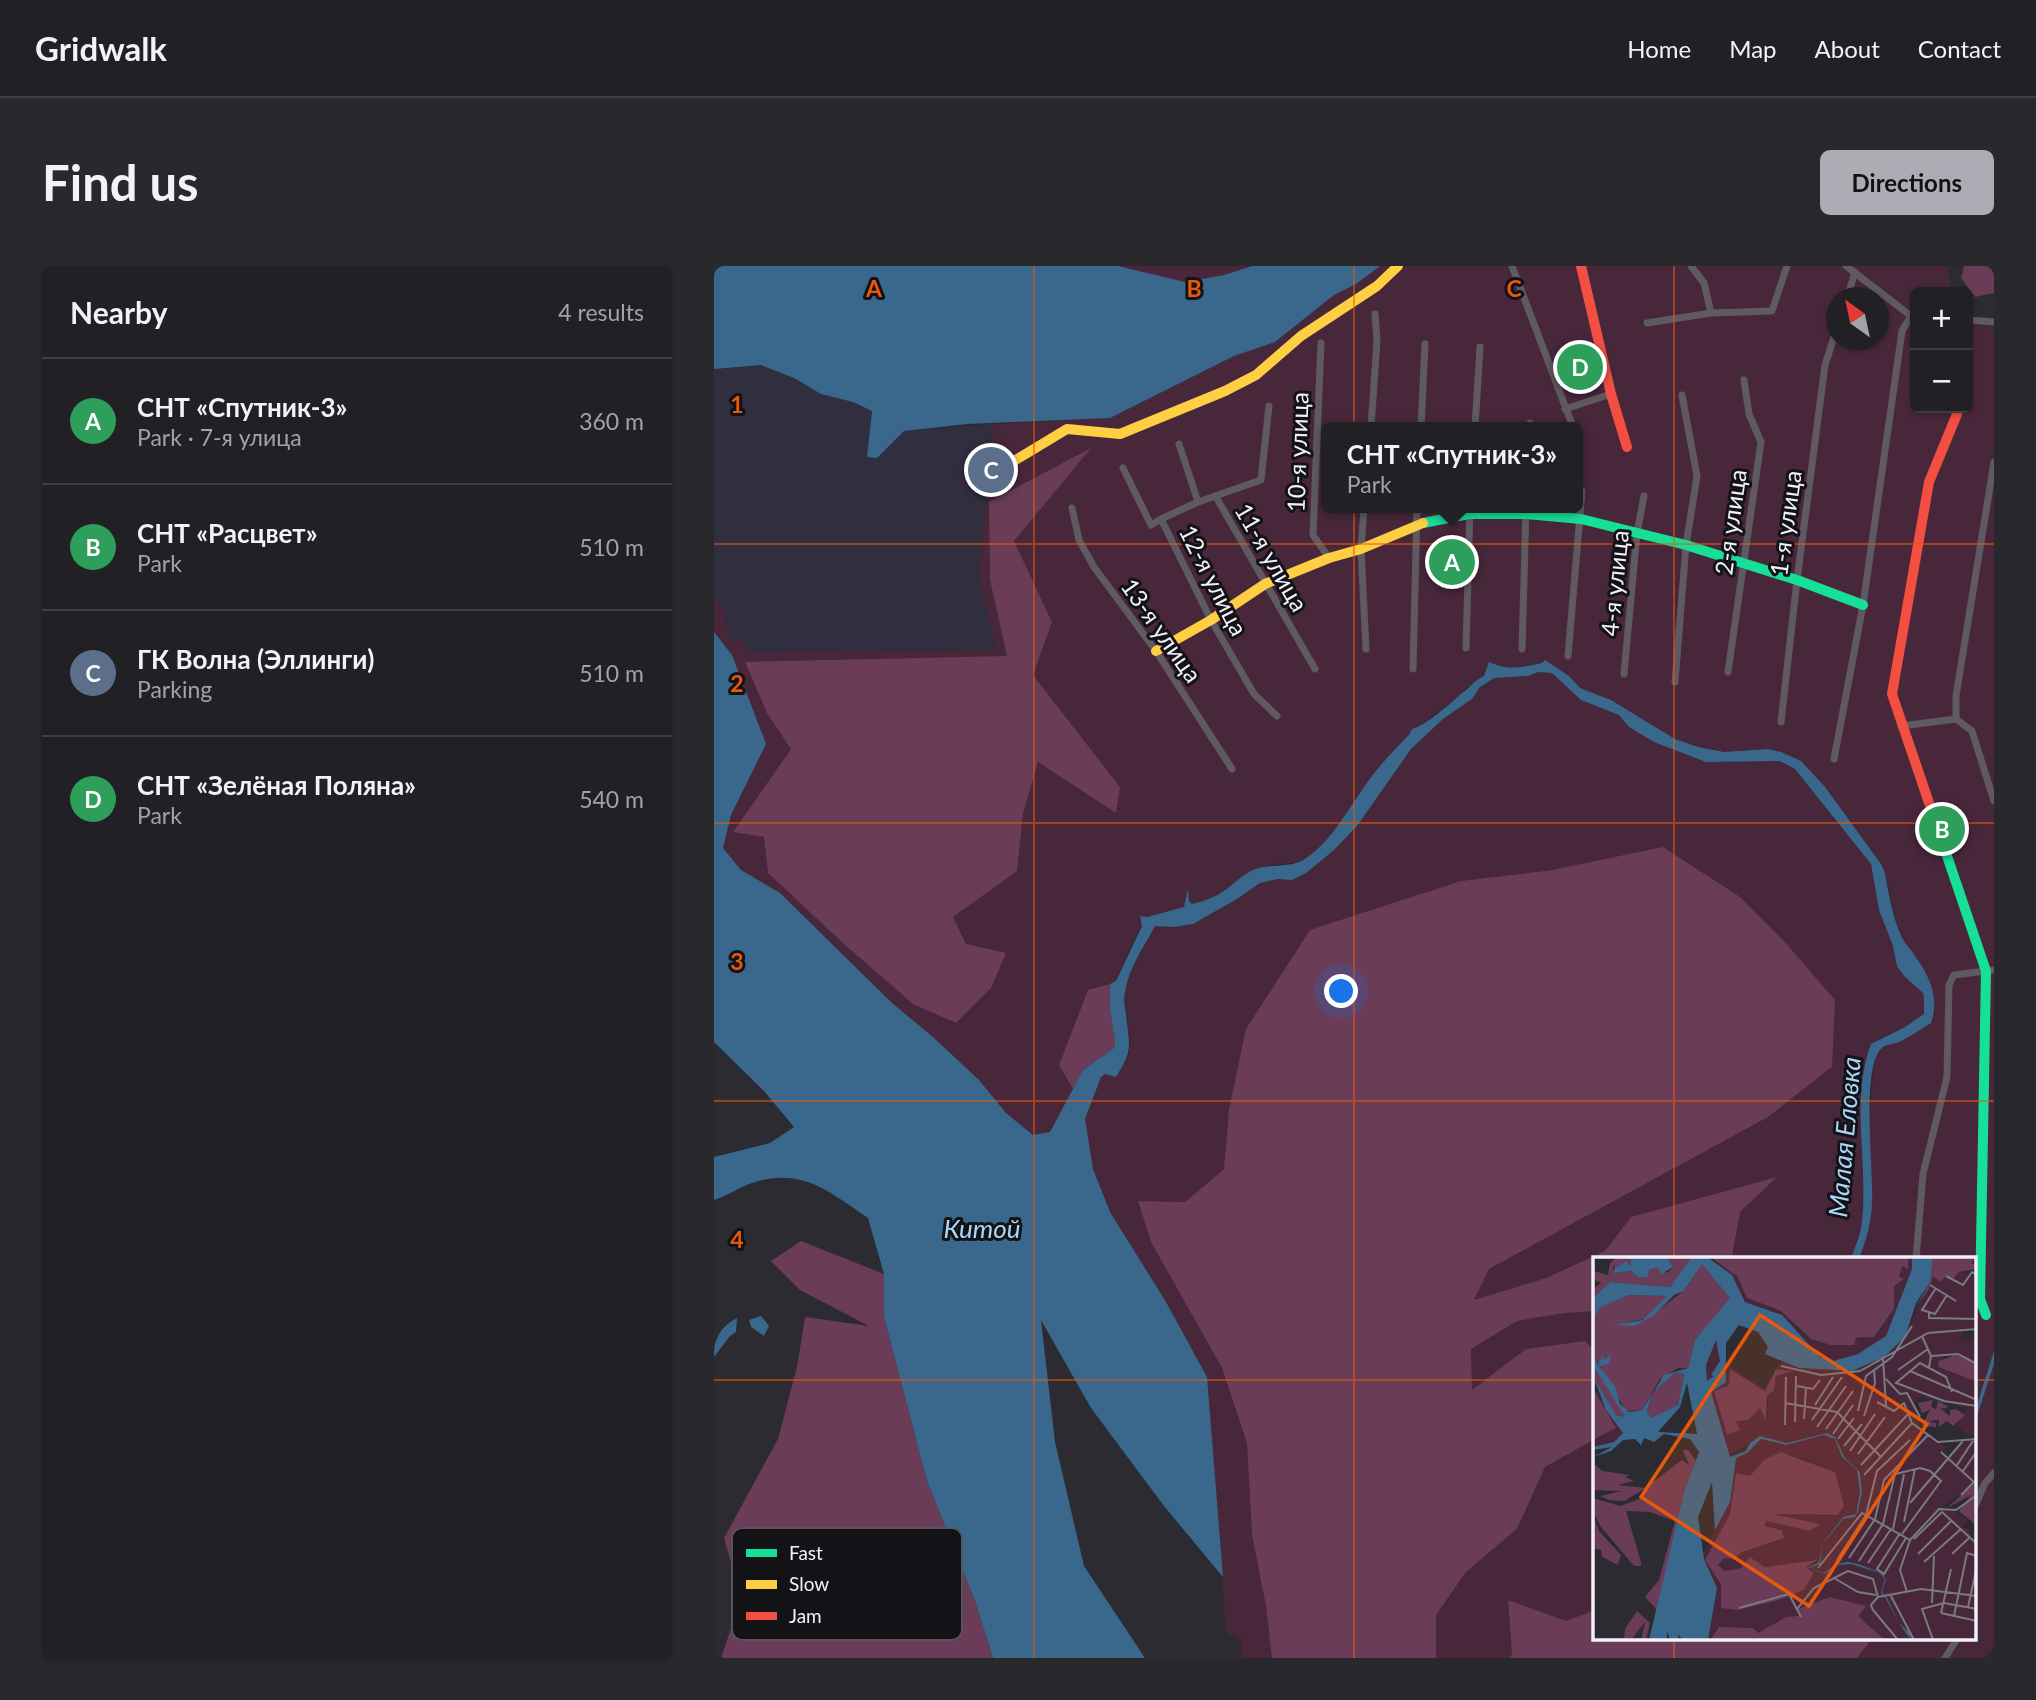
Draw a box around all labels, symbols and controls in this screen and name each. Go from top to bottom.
text: Gridwalk [35,28,167,68]
text: Home [1627,34,1691,63]
text: Map [1729,34,1777,63]
text: About [1815,34,1880,63]
text: Contact [1918,34,2001,63]
button: Directions [1820,150,1994,215]
text: Find us [42,153,199,211]
text: A [865,274,883,302]
text: B [1186,274,1202,302]
text: C [1506,274,1522,302]
north arrow [1826,287,1889,350]
map controls [1910,287,1973,413]
button: + [1910,287,1973,350]
text: Nearby [70,294,168,330]
text: 4 results [558,298,644,326]
pin: D [1557,341,1603,393]
button: − [1910,350,1973,413]
text: 1 [730,390,744,418]
text: СНТ «Спутник-3» [137,391,347,423]
street label: 10-я улица [1280,391,1314,513]
text: A [85,407,101,435]
text: 360 m [579,407,644,435]
popup [1321,422,1583,513]
text: Park · 7-я улица [137,423,302,451]
text: СНТ «Спутник-3» [1347,438,1557,470]
pin: C [968,444,1014,496]
street label: 2-я улица [1708,467,1752,577]
street label: 1-я улица [1763,468,1807,578]
text: Park [1347,470,1392,498]
street label: 11-я улица [1229,498,1315,616]
text: СНТ «Расцвет» [137,517,318,549]
street label: 12-я улица [1174,520,1254,640]
street label: 4-я улица [1594,529,1634,637]
text: B [85,533,101,561]
text: 510 m [579,533,644,561]
pin: A [1429,536,1475,588]
text: Park [137,549,182,577]
street label: 13-я улица [1116,572,1208,688]
text: ГК Волна (Эллинги) [137,643,374,675]
text: C [85,659,101,687]
text: 510 m [579,659,644,687]
text: 2 [730,669,744,697]
text: Parking [137,675,212,703]
text: СНТ «Зелёная Поляна» [137,769,416,801]
text: D [84,785,102,813]
text: 540 m [579,785,644,813]
text: Park [137,801,182,829]
pin: B [1919,803,1965,855]
text: 3 [730,947,744,975]
your location [1324,974,1358,1008]
water label: Малая Еловка [1821,1055,1867,1219]
water label: Китой [944,1212,1020,1244]
text: 4 [730,1225,744,1253]
inset map [1593,1257,1976,1640]
legend [732,1528,962,1640]
text: Fast [789,1541,823,1564]
text: Slow [789,1572,829,1595]
text: Jam [789,1604,822,1627]

